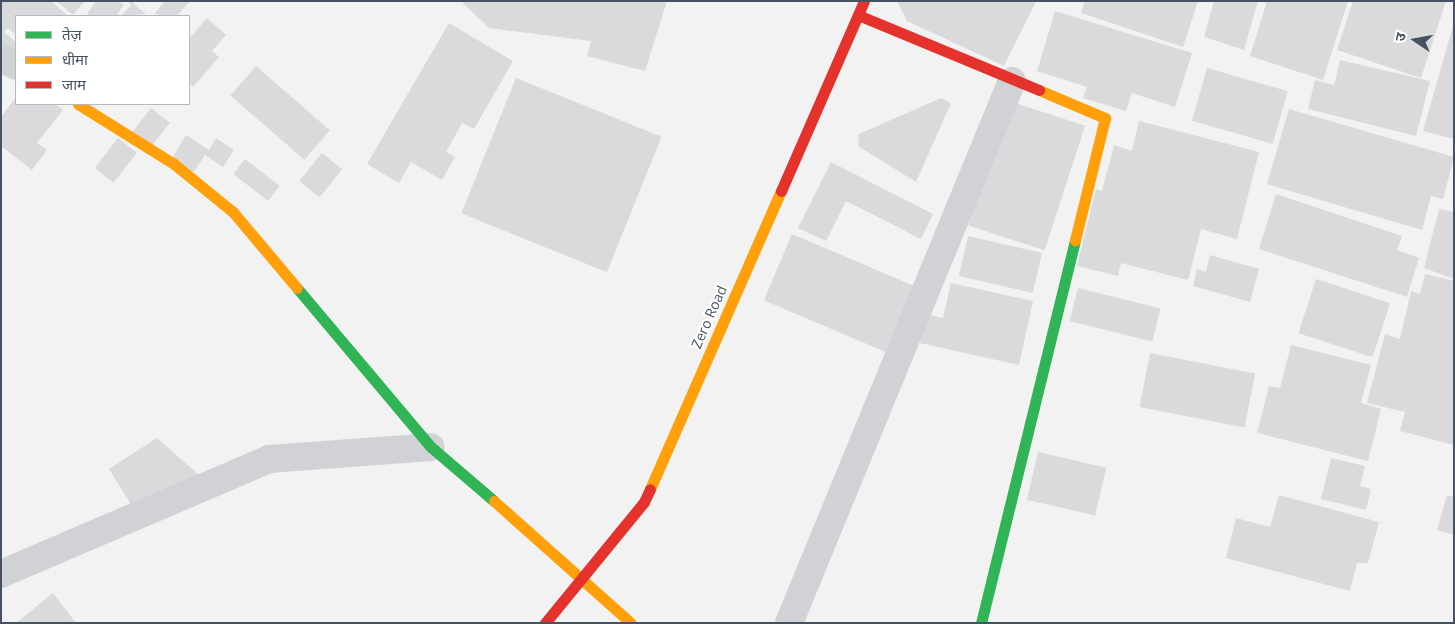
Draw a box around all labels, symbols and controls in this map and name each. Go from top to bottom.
legend [15,15,190,105]
north arrow [1390,15,1440,65]
text: तेज़ [62,24,82,44]
text: उ [1390,31,1410,43]
text: धीमा [62,49,88,69]
text: जाम [62,74,86,94]
street label: Zero Road [688,283,730,351]

